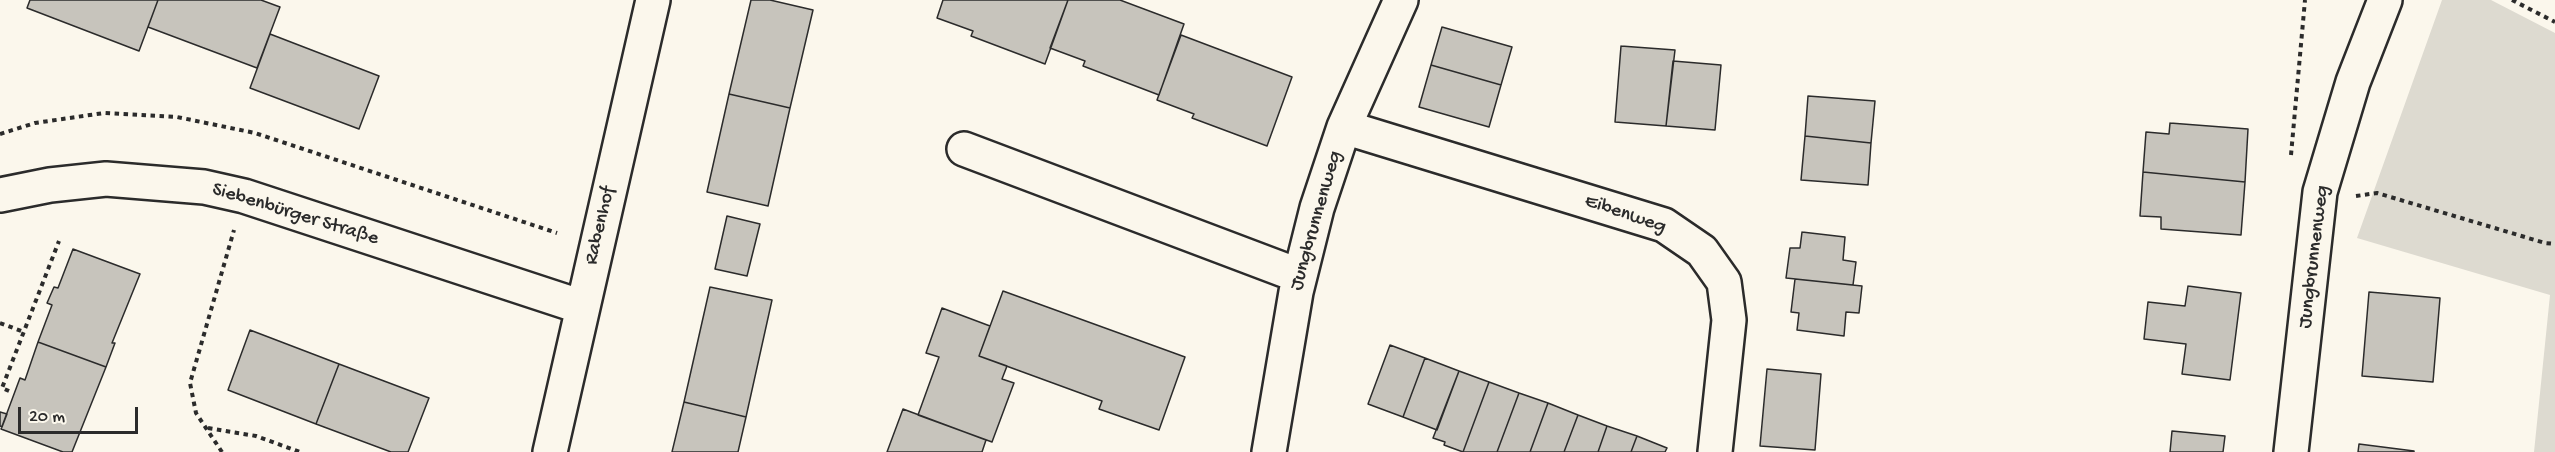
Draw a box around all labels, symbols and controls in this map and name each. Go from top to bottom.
street label: Jungbrunnenweg [1286,149,1348,293]
street label: Siebenbürger Straße [209,178,381,252]
street label: Jungbrunnenweg [2294,184,2336,330]
street label: Rabenhof [580,185,622,267]
street label: Eibenweg [1581,190,1669,240]
scale bar [21,395,141,433]
text: 20 m [29,407,65,428]

